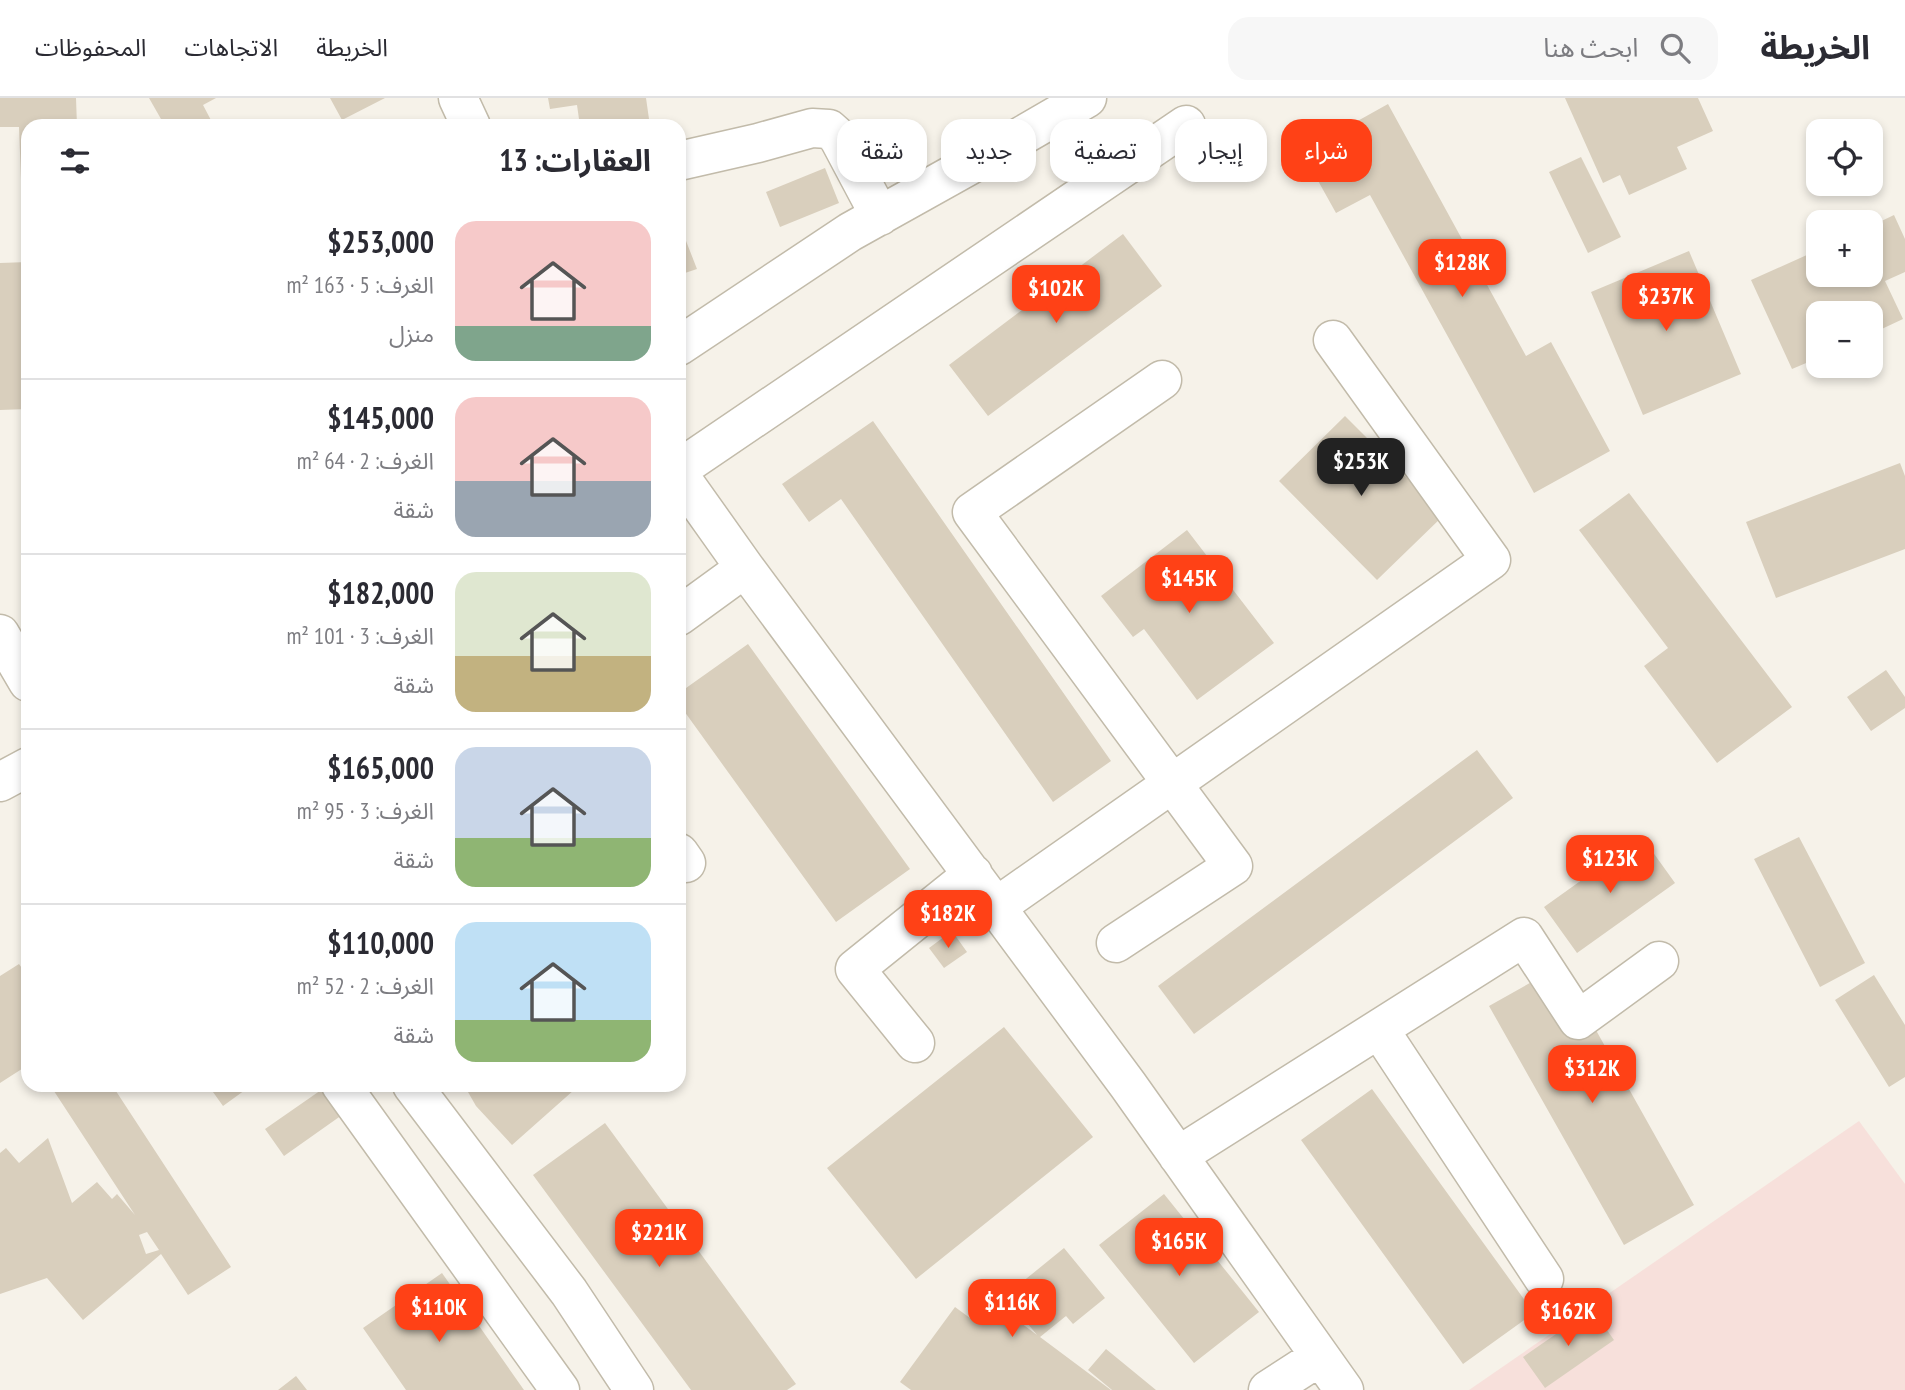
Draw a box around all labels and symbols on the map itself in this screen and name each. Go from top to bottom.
pin: $128K [1413,240,1511,299]
pin: $102K [1007,266,1105,325]
pin: $237K [1617,274,1715,333]
pin: $253K [1312,438,1410,498]
pin: $145K [1140,556,1238,615]
pin: $123K [1561,836,1659,895]
pin: $182K [899,890,997,950]
pin: $312K [1543,1046,1641,1105]
pin: $221K [610,1210,708,1269]
pin: $165K [1130,1218,1228,1278]
pin: $116K [963,1280,1061,1339]
pin: $110K [390,1284,488,1344]
pin: $162K [1519,1288,1617,1348]

